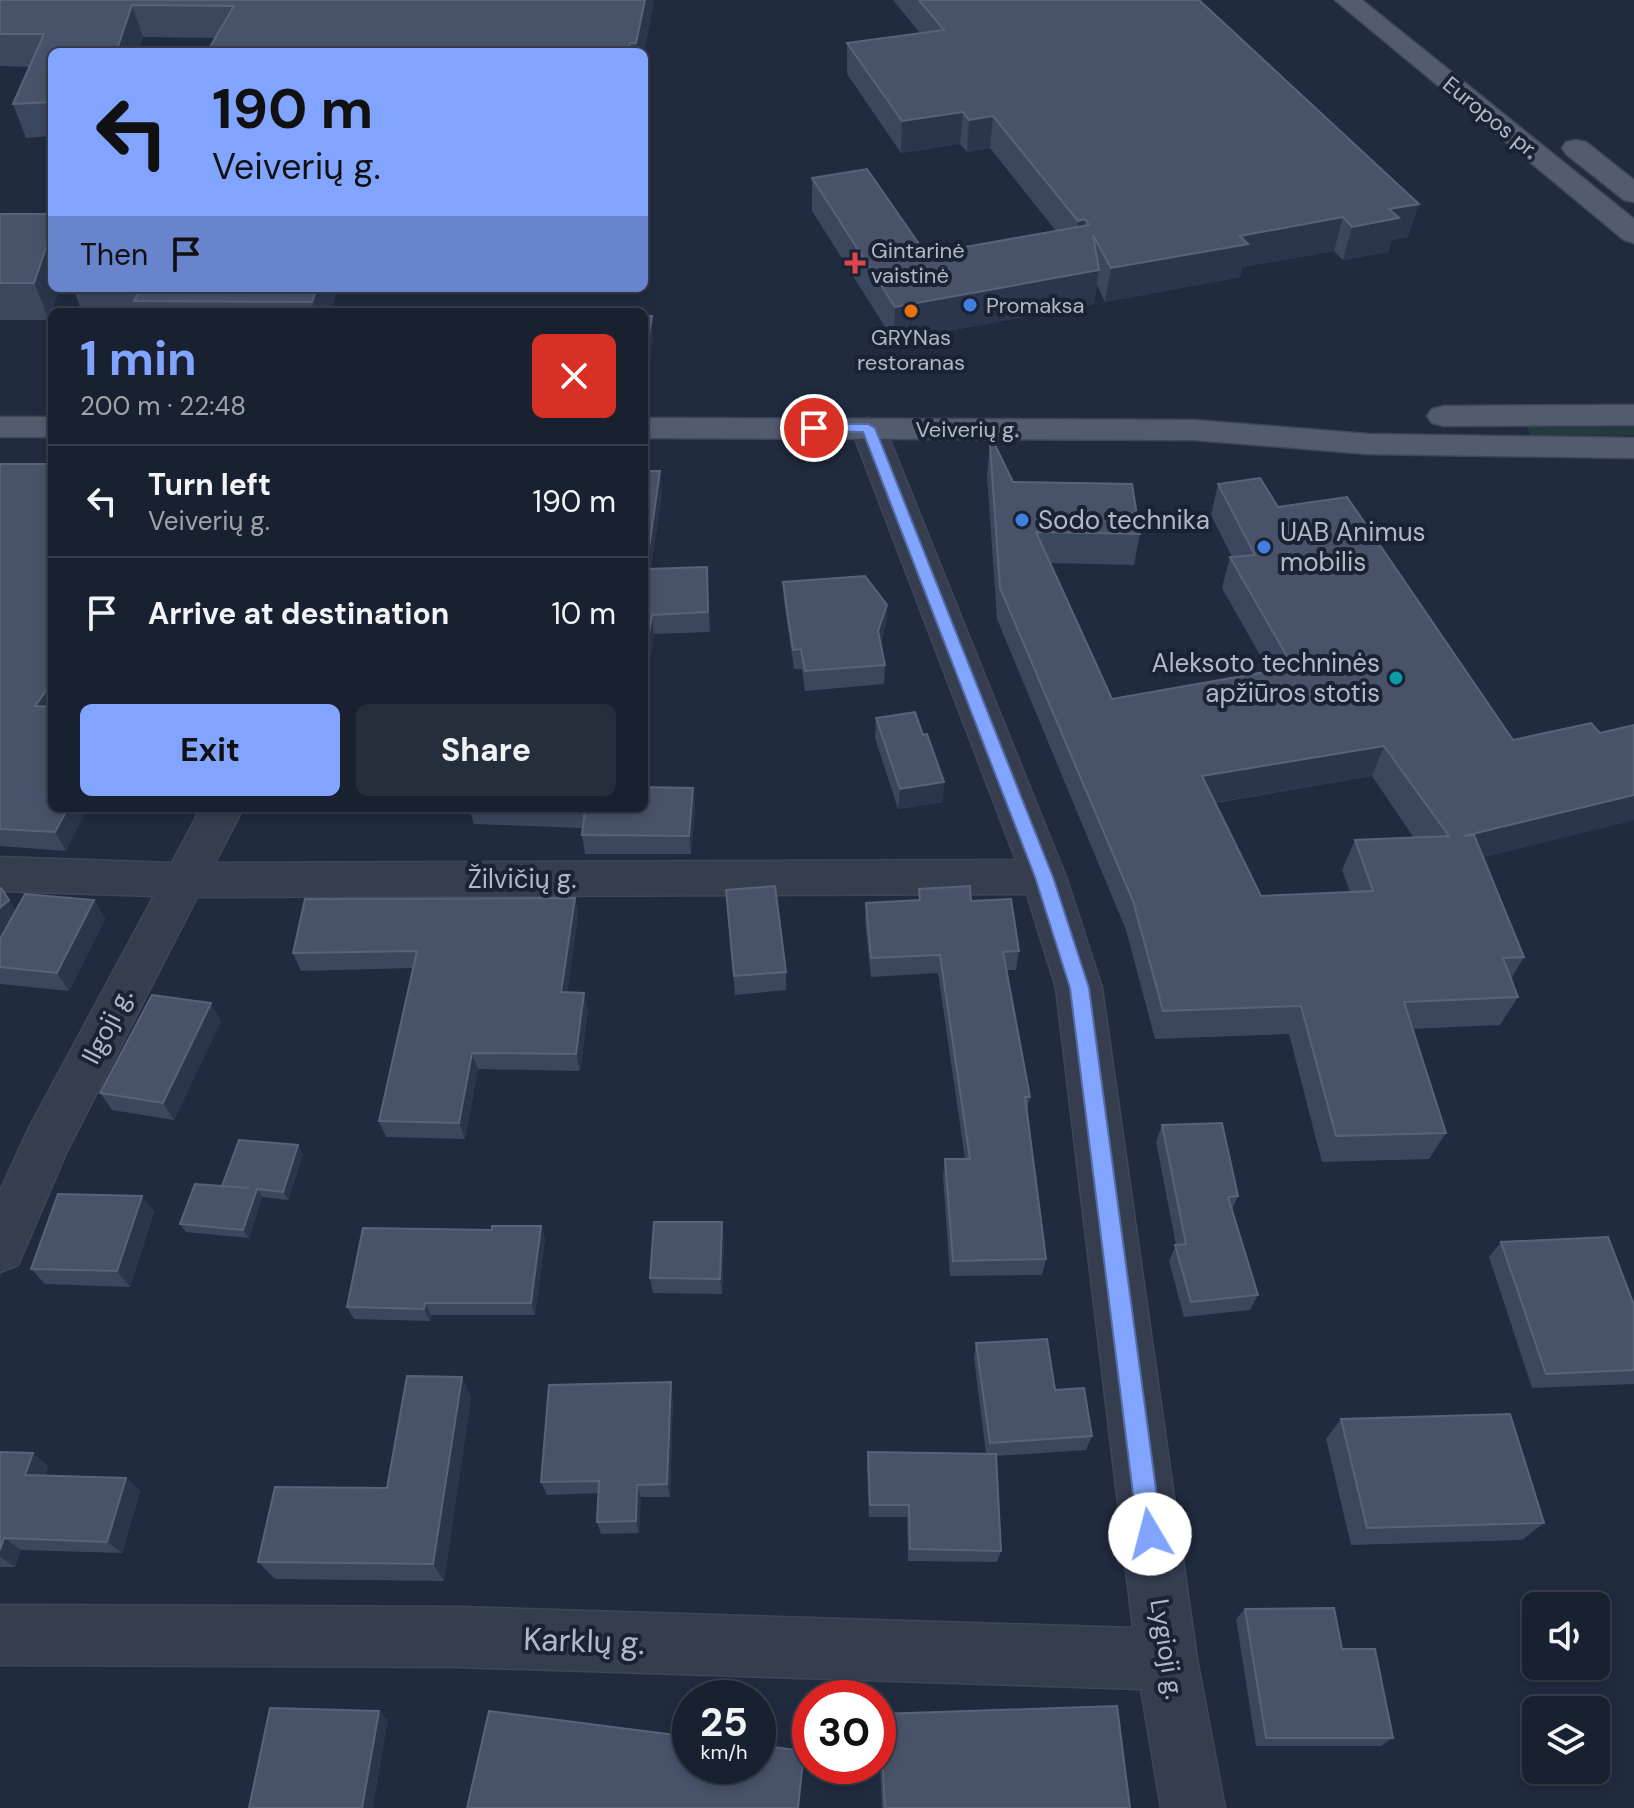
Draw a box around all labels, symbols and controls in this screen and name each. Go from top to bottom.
street label: Europos pr. [1437,70,1544,165]
text: 190 m [212,72,373,145]
icon: left [80,80,184,184]
text: Veiverių g. [212,143,381,190]
icon: arrive [164,232,208,276]
text: Then [80,235,148,274]
place label: Gintarinė vaistinė [871,236,965,290]
marker: Gintarinė vaistinė [846,254,864,272]
place label: Promaksa [986,291,1085,320]
marker: Promaksa [961,296,979,314]
marker: GRYNas restoranas [902,302,920,320]
place label: GRYNas restoranas [857,323,965,377]
text: 1 min [80,327,197,390]
button: close [532,334,616,418]
text: 200 m · 22:48 [80,389,246,423]
pin [780,394,848,462]
icon: arrive [792,406,836,450]
street label: Veiverių g. [915,415,1019,444]
text: Turn left [148,465,271,504]
icon: left [80,479,124,523]
text: 190 m [533,482,616,521]
place label: Sodo technika [1038,503,1210,537]
text: Veiverių g. [148,504,270,538]
marker: Sodo technika [1013,511,1031,529]
place label: UAB Animus mobilis [1280,515,1426,579]
marker: UAB Animus mobilis [1255,538,1273,556]
icon: arrive [80,591,124,635]
text: Arrive at destination [148,594,449,633]
text: 10 m [551,594,616,633]
place label: Aleksoto techninės apžiūros stotis [1151,646,1380,710]
marker: Aleksoto techninės apžiūros stotis [1387,669,1405,687]
button: Exit [80,704,340,796]
button: Share [356,704,616,796]
street label: Žilvičių g. [468,862,576,896]
street label: Ilgoji g. [74,982,140,1070]
position arrow [1108,1492,1192,1576]
map controls [1522,1592,1610,1784]
button: sound [1522,1592,1610,1680]
street label: Lygioji g. [1142,1596,1192,1702]
street label: Karklų g. [523,1618,645,1664]
speed limit sign: 30 [792,1680,896,1784]
text: 25 [700,1696,748,1748]
button: layers [1522,1696,1610,1784]
text: km/h [700,1739,748,1765]

